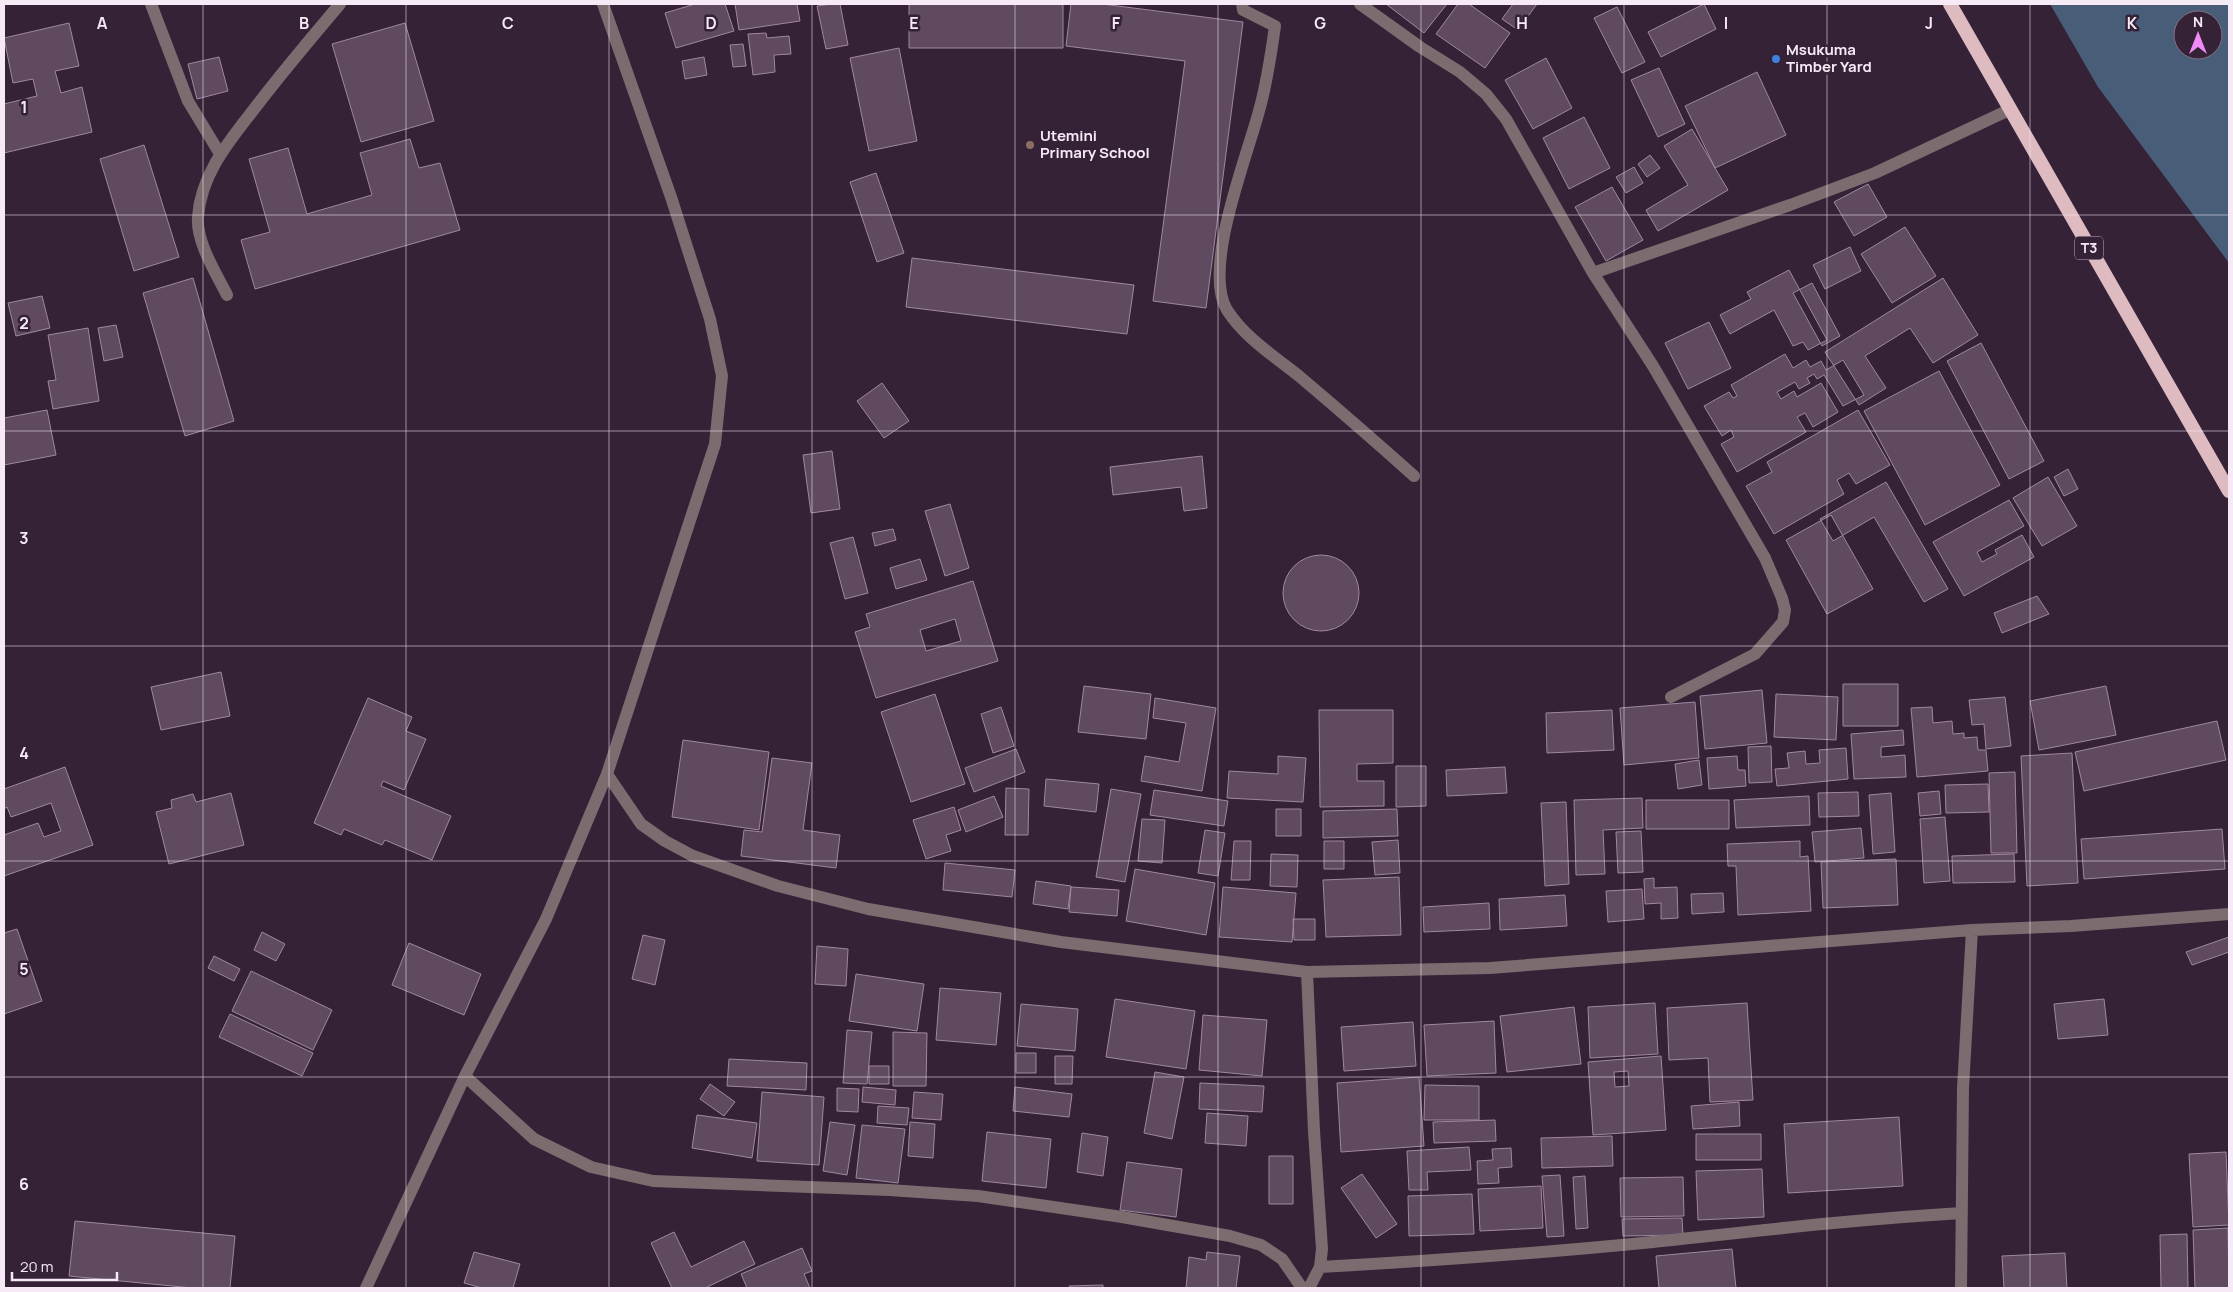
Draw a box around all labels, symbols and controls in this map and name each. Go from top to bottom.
north arrow [2173,10,2223,60]
text: A [97,12,108,34]
text: B [299,12,309,34]
text: C [502,12,514,34]
text: D [705,12,717,34]
text: E [909,12,919,34]
text: F [1112,12,1121,34]
text: G [1314,12,1326,34]
text: H [1516,12,1528,34]
text: I [1724,12,1728,34]
text: J [1925,12,1933,34]
text: K [2127,12,2138,34]
text: N [2193,12,2203,31]
place label: Msukuma Timber Yard [1786,39,1872,77]
marker: Msukuma Timber Yard [1770,53,1782,65]
text: 1 [20,96,28,118]
place label: Utemini Primary School [1040,125,1150,163]
marker: Utemini Primary School [1024,139,1036,151]
road number: T3 [2075,237,2103,260]
text: 2 [19,312,29,334]
text: 3 [19,527,29,549]
text: 4 [19,742,29,764]
text: 5 [19,958,29,980]
text: 6 [19,1173,29,1195]
scale bar [12,1250,118,1282]
text: 20 m [20,1256,53,1277]

